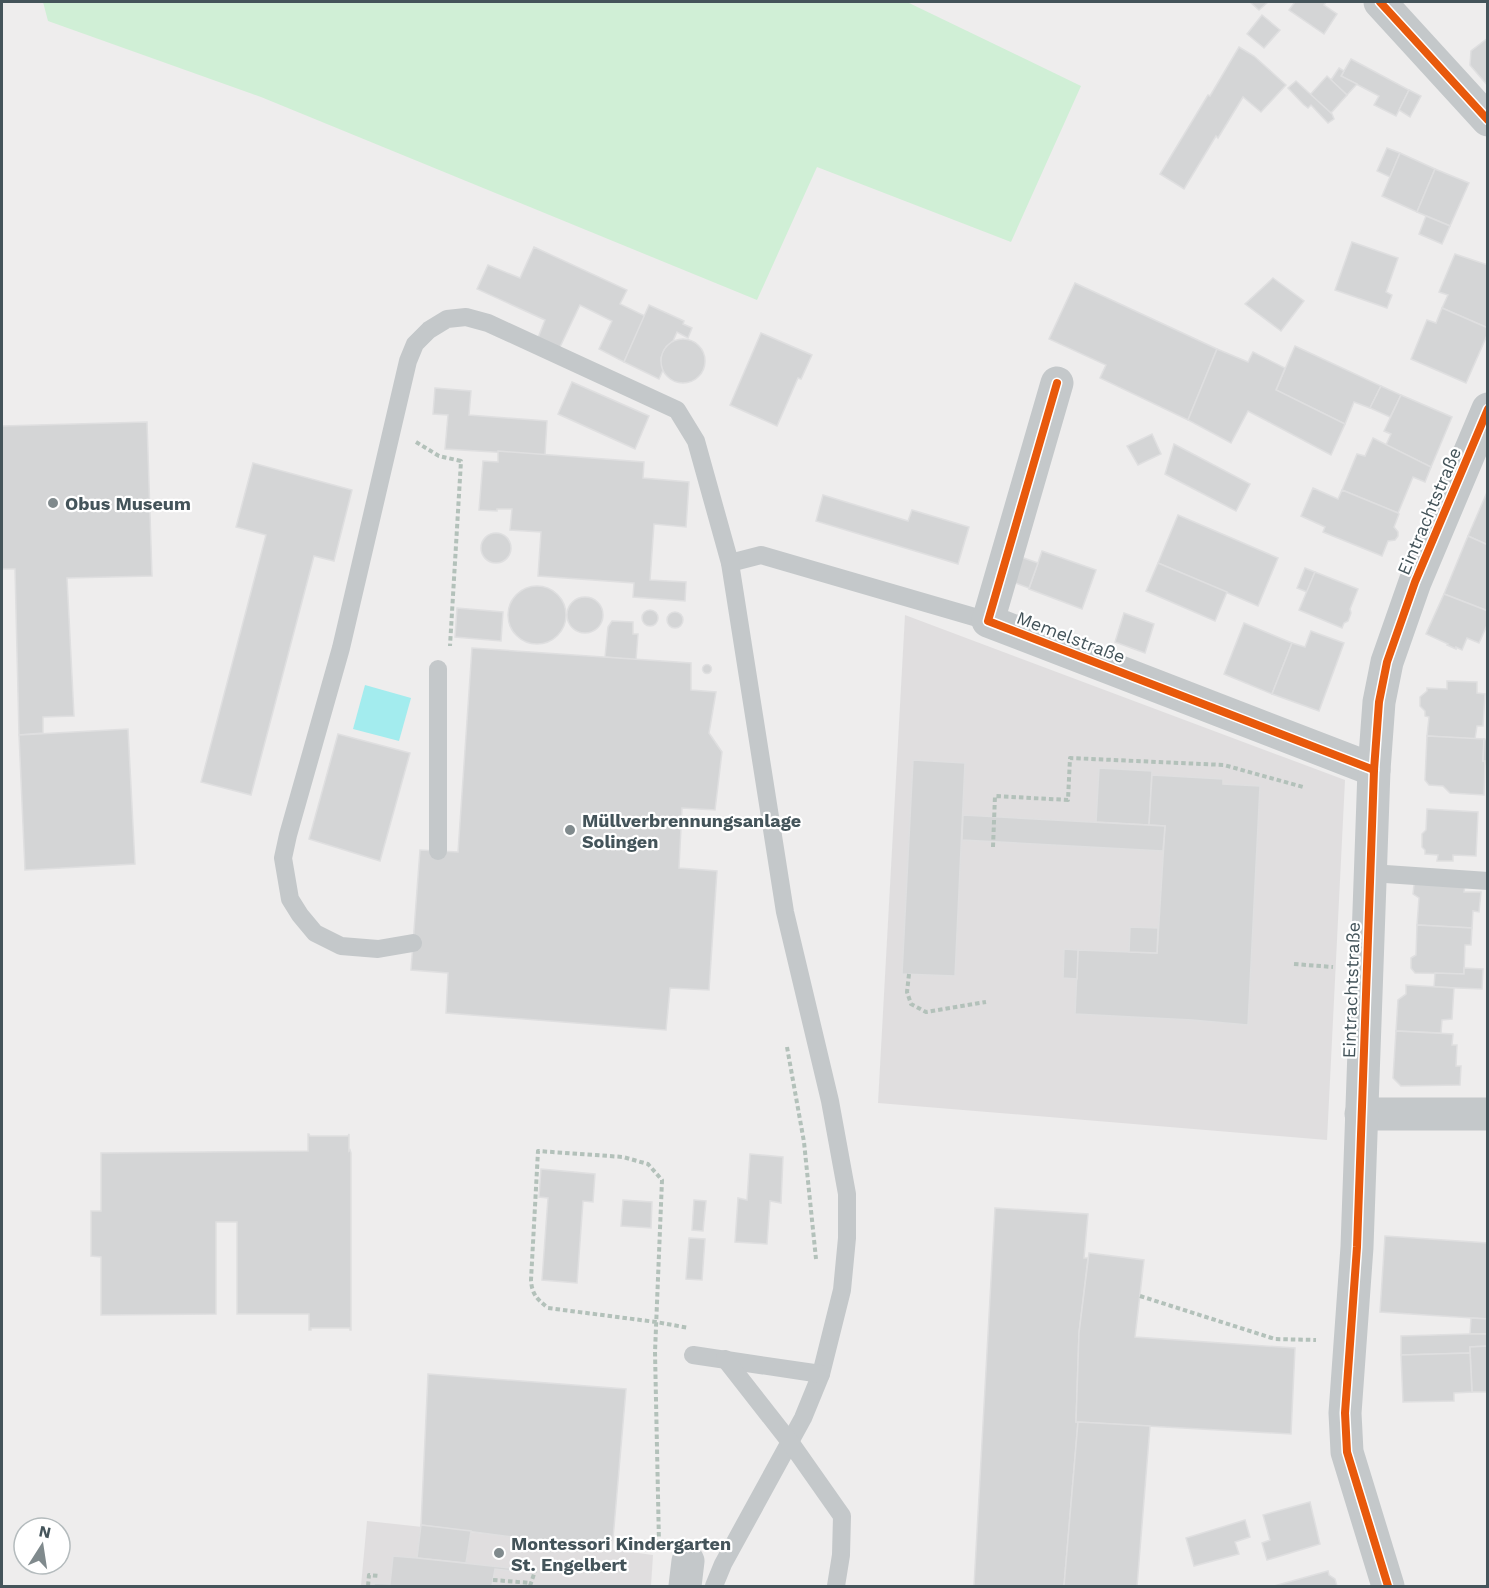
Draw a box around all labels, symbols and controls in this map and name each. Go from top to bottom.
street label: Eintrachtstraße [1393,444,1465,578]
place label: Obus Museum [65,493,191,514]
marker: Obus Museum [46,496,60,510]
street label: Memelstraße [1014,607,1128,667]
place label: Müllverbrennungsanlage Solingen [582,810,801,852]
marker: Müllverbrennungsanlage Solingen [563,823,577,837]
street label: Eintrachtstraße [1338,921,1364,1059]
north arrow [12,1516,72,1576]
text: N [37,1521,53,1542]
place label: Montessori Kindergarten St. Engelbert [511,1533,731,1575]
marker: Montessori Kindergarten St. Engelbert [492,1546,506,1560]

